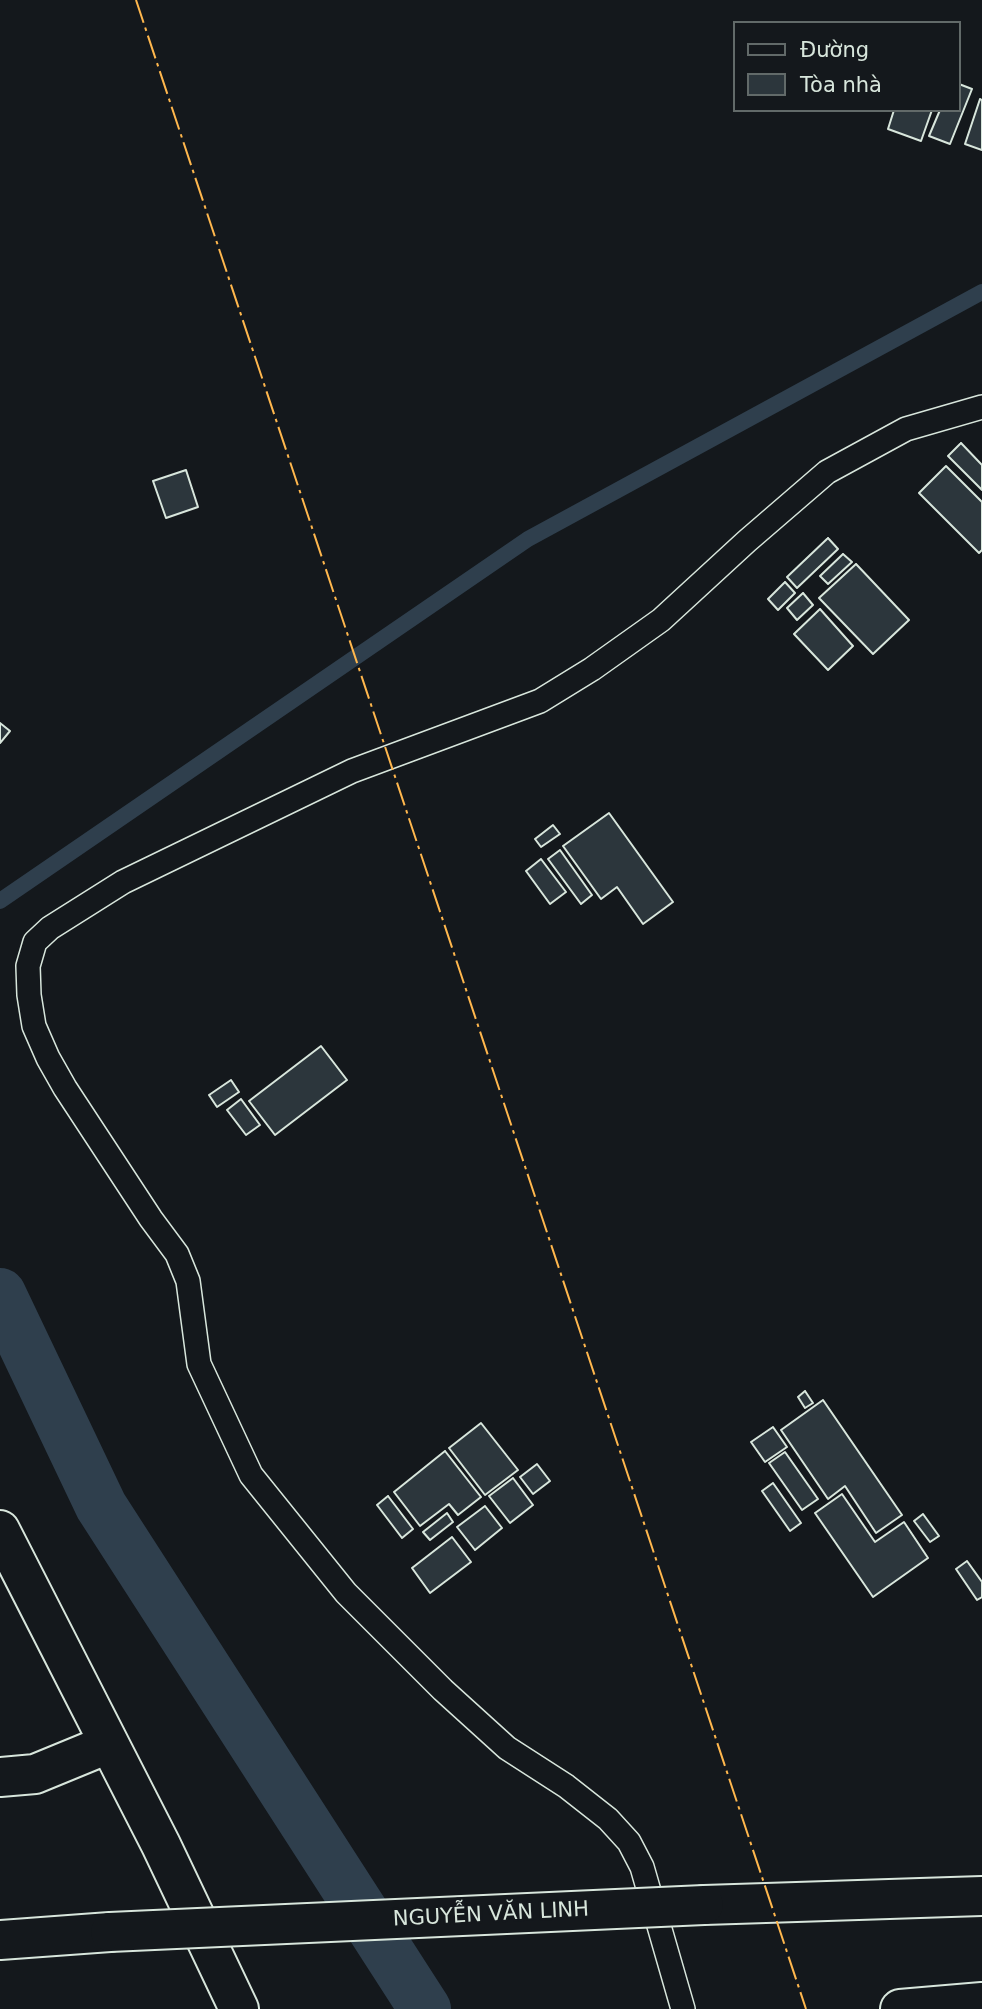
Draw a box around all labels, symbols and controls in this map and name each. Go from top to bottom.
legend [734,21,961,112]
text: Đường [800,38,869,62]
text: Tòa nhà [800,73,882,97]
street label: NGUYỄN VĂN LINH [392,1897,590,1933]

